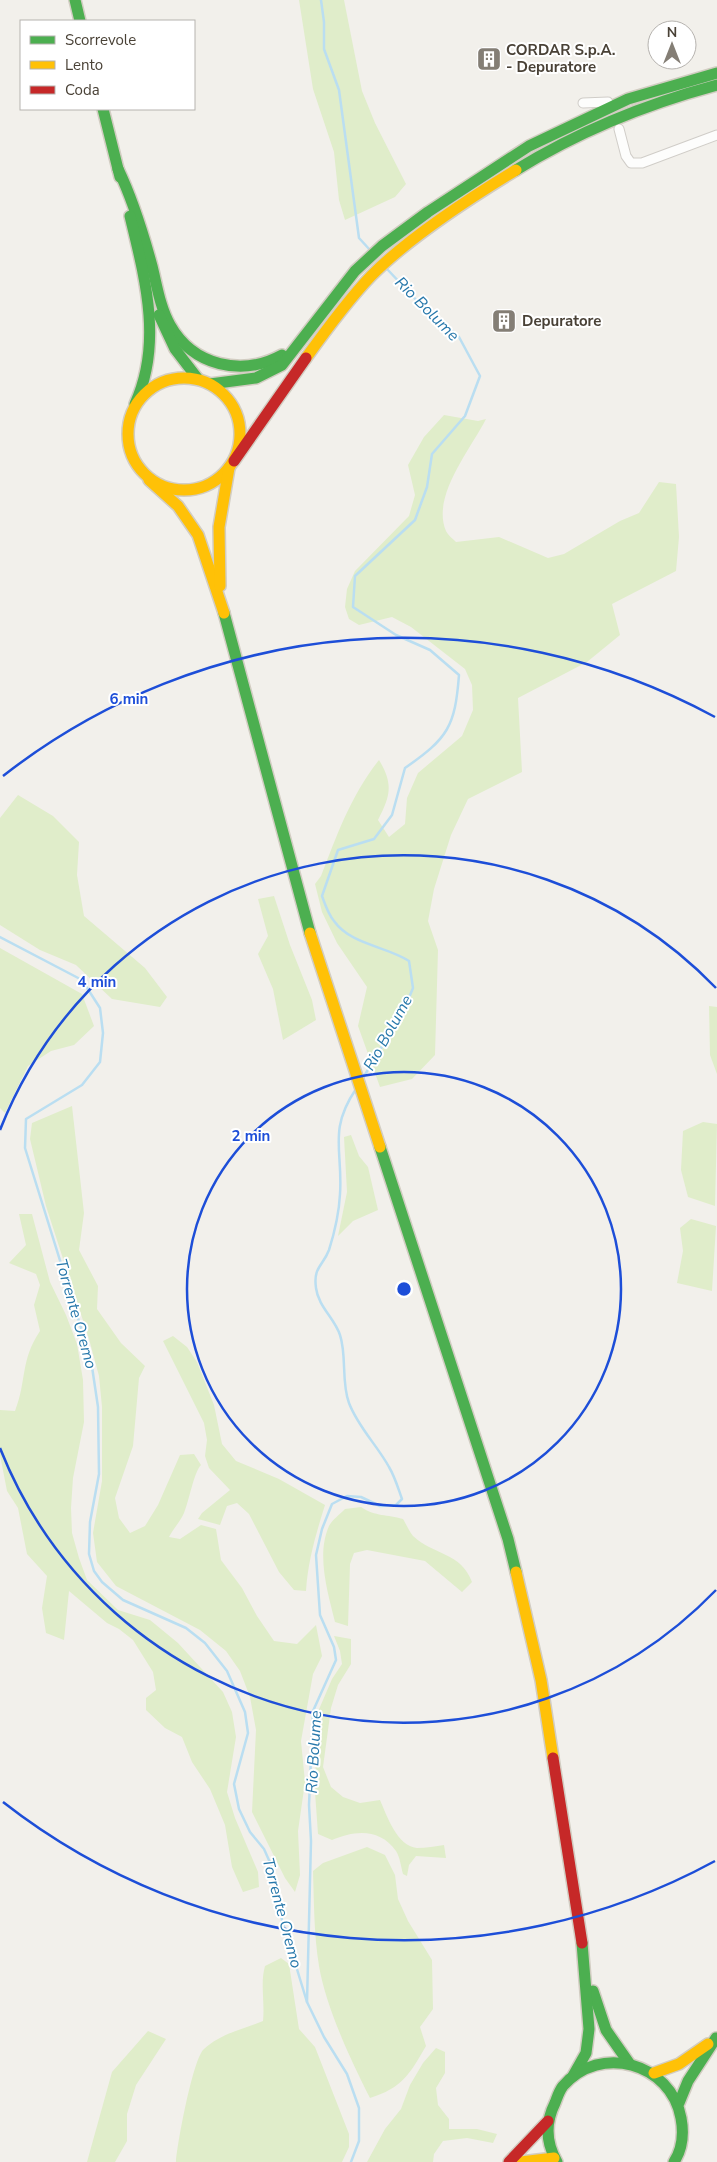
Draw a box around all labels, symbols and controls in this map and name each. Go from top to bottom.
legend [20,20,195,110]
north arrow [647,20,697,70]
text: N [667,23,677,42]
text: Scorrevole [65,30,136,50]
place label: CORDAR S.p.A. - Depuratore [506,40,616,77]
building icon: CORDAR S.p.A. - Depuratore [476,46,502,72]
text: Lento [65,55,103,75]
text: Coda [65,80,100,100]
water label: Rio Bolume [390,272,464,346]
building icon: Depuratore [491,308,517,334]
place label: Depuratore [522,311,601,331]
text: 6 min [110,689,148,709]
text: 4 min [78,972,116,992]
water label: Rio Bolume [358,991,418,1075]
text: 2 min [232,1126,270,1146]
water label: Torrente Oremo [50,1256,102,1372]
centre of rings [395,1280,413,1298]
water label: Rio Bolume [301,1709,327,1794]
water label: Torrente Oremo [257,1855,307,1971]

